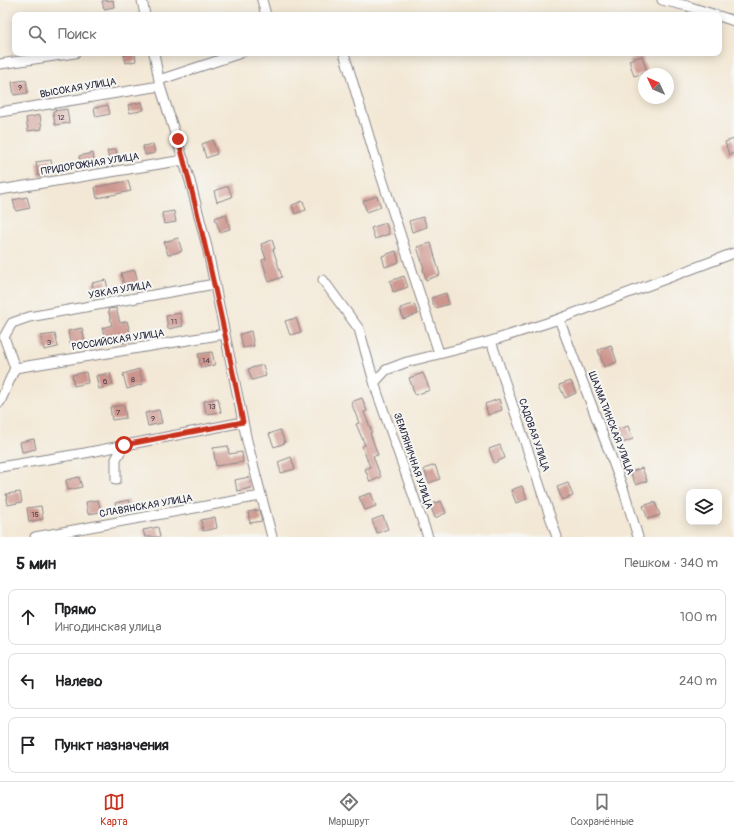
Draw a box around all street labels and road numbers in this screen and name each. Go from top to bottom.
street label: ВЫСОКАЯ УЛИЦА [39,75,118,101]
street label: ПРИДОРОЖНАЯ УЛИЦА [40,150,140,178]
street label: УЗКАЯ УЛИЦА [88,278,153,301]
street label: РОССИЙСКАЯ УЛИЦА [71,326,166,353]
street label: ШАХМАТИНСКАЯ УЛИЦА [586,370,636,477]
street label: САДОВАЯ УЛИЦА [516,397,552,474]
street label: ЗЕМЛЯНИЧНАЯ УЛИЦА [391,411,435,511]
street label: СЛАВЯНСКАЯ УЛИЦА [98,492,194,520]

